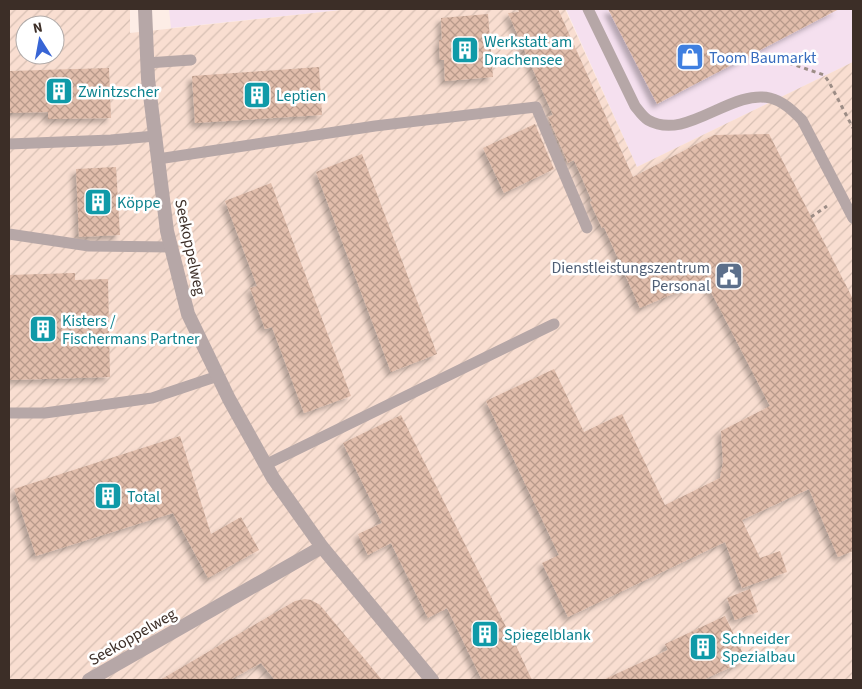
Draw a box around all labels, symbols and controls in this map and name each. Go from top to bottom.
north arrow [15,15,65,65]
text: N [31,18,44,39]
place label: Werkstatt am Drachensee [484,31,572,71]
building icon: Werkstatt am Drachensee [450,35,480,65]
shop icon: Toom Baumarkt [675,42,705,72]
place label: Toom Baumarkt [709,47,817,69]
building icon: Zwintzscher [44,76,74,106]
building icon: Leptien [242,80,272,110]
place label: Zwintzscher [78,81,159,103]
place label: Leptien [276,85,326,107]
building icon: Köppe [83,187,113,217]
place label: Köppe [117,192,161,214]
street label: Seekoppelweg [169,197,211,297]
place label: Dienstleistungszentrum Personal [552,257,710,297]
public building icon: Dienstleistungszentrum Personal [714,261,744,291]
place label: Kisters / Fischermans Partner [62,310,200,350]
building icon: Kisters / Fischermans Partner [28,314,58,344]
building icon: Total [93,481,123,511]
place label: Total [127,486,160,508]
street label: Seekoppelweg [85,603,180,671]
building icon: Spiegelblank [470,619,500,649]
place label: Spiegelblank [504,624,591,646]
place label: Schneider Spezialbau [722,628,796,668]
building icon: Schneider Spezialbau [688,632,718,662]

